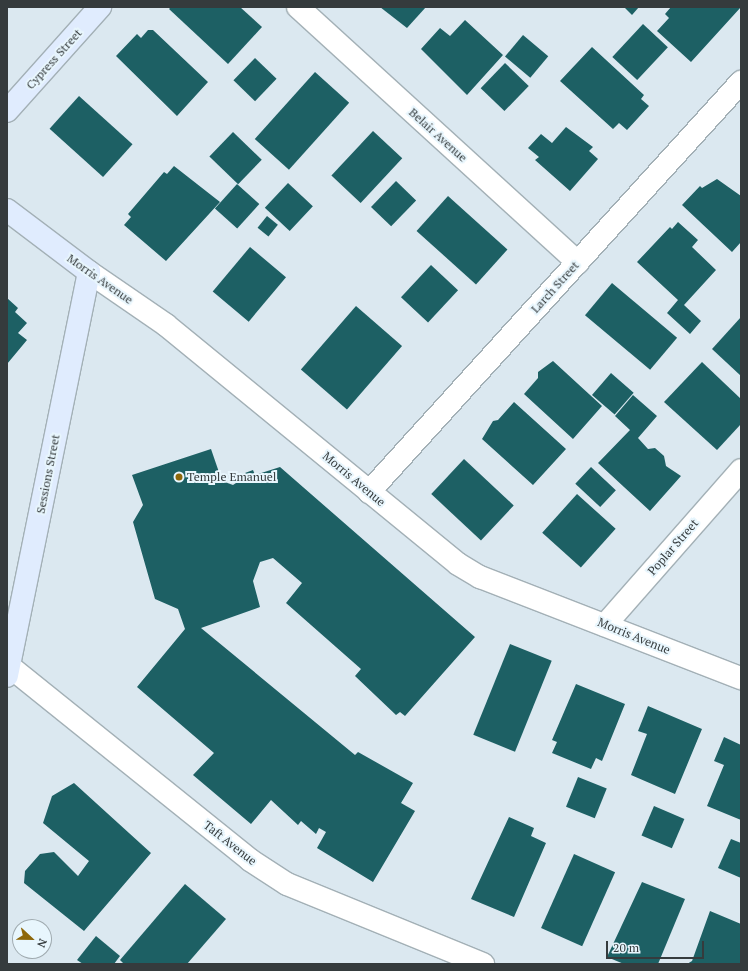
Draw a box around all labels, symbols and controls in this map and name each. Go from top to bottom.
street label: Cypress Street [23,26,85,92]
street label: Belair Avenue [406,105,470,165]
street label: Morris Avenue [64,251,136,307]
street label: Larch Street [528,258,582,316]
street label: Sessions Street [33,433,63,515]
street label: Morris Avenue [320,449,388,509]
place label: Temple Emanuel [187,470,276,484]
marker: Temple Emanuel [174,472,184,482]
street label: Poplar Street [645,516,701,578]
street label: Morris Avenue [595,615,673,657]
street label: Taft Avenue [200,818,260,868]
north arrow [12,919,52,959]
scale bar [608,933,706,959]
text: N [34,937,50,950]
text: 20 m [613,940,639,955]

